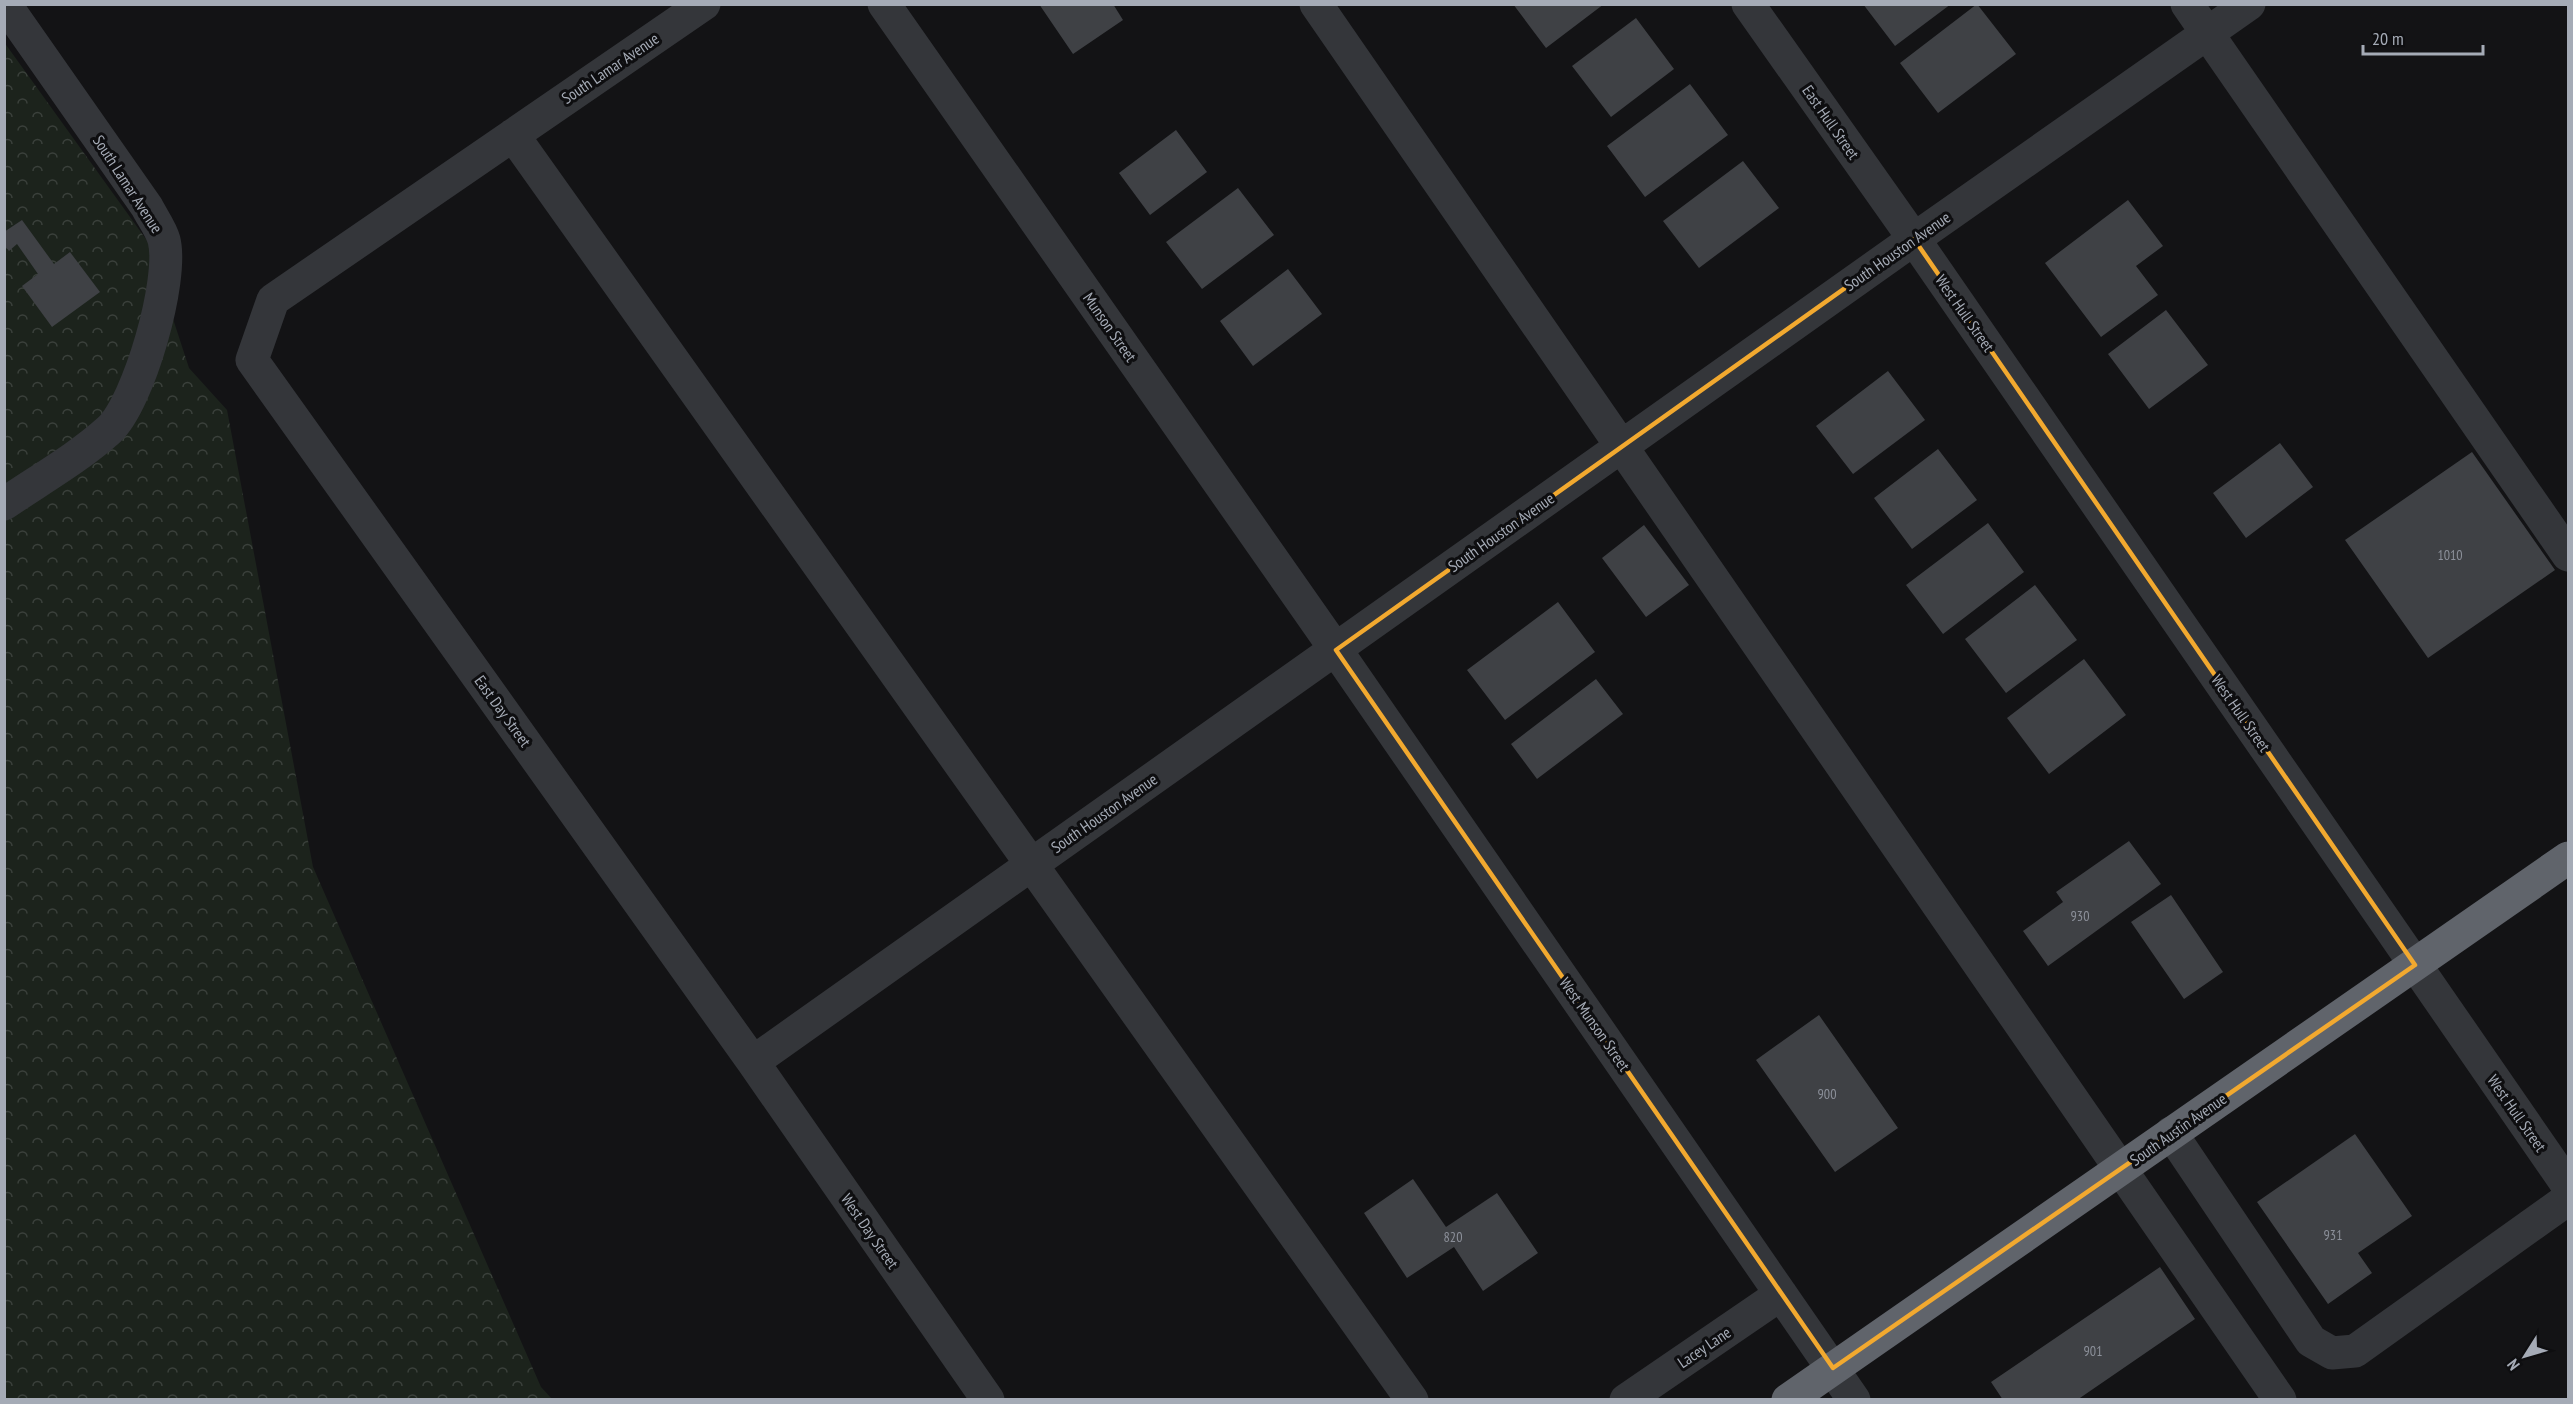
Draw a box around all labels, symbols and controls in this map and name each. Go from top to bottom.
scale bar [2363,18,2483,56]
text: 20 m [2372,27,2404,50]
street label: South Lamar Avenue [558,28,662,108]
street label: East Hull Street [1798,81,1864,163]
street label: South Lamar Avenue [89,131,167,237]
street label: South Houston Avenue [1840,207,1954,295]
street label: West Hull Street [1931,271,1999,356]
street label: Munson Street [1079,288,1141,366]
street label: South Houston Avenue [1444,488,1558,576]
house number: 1010 [2437,546,2463,564]
street label: East Day Street [470,671,536,751]
street label: West Hull Street [2207,671,2275,756]
street label: South Houston Avenue [1047,769,1161,857]
house number: 930 [2071,907,2089,925]
street label: West Munson Street [1555,973,1635,1075]
street label: West Hull Street [2483,1071,2551,1156]
house number: 900 [1818,1085,1836,1103]
street label: South Austin Avenue [2126,1088,2230,1170]
street label: West Day Street [837,1190,903,1273]
house number: 931 [2324,1226,2342,1244]
house number: 820 [1444,1228,1462,1246]
street label: Lacey Lane [1674,1322,1734,1372]
north arrow [2495,1326,2555,1386]
house number: 901 [2084,1342,2102,1360]
text: N [2502,1356,2524,1374]

